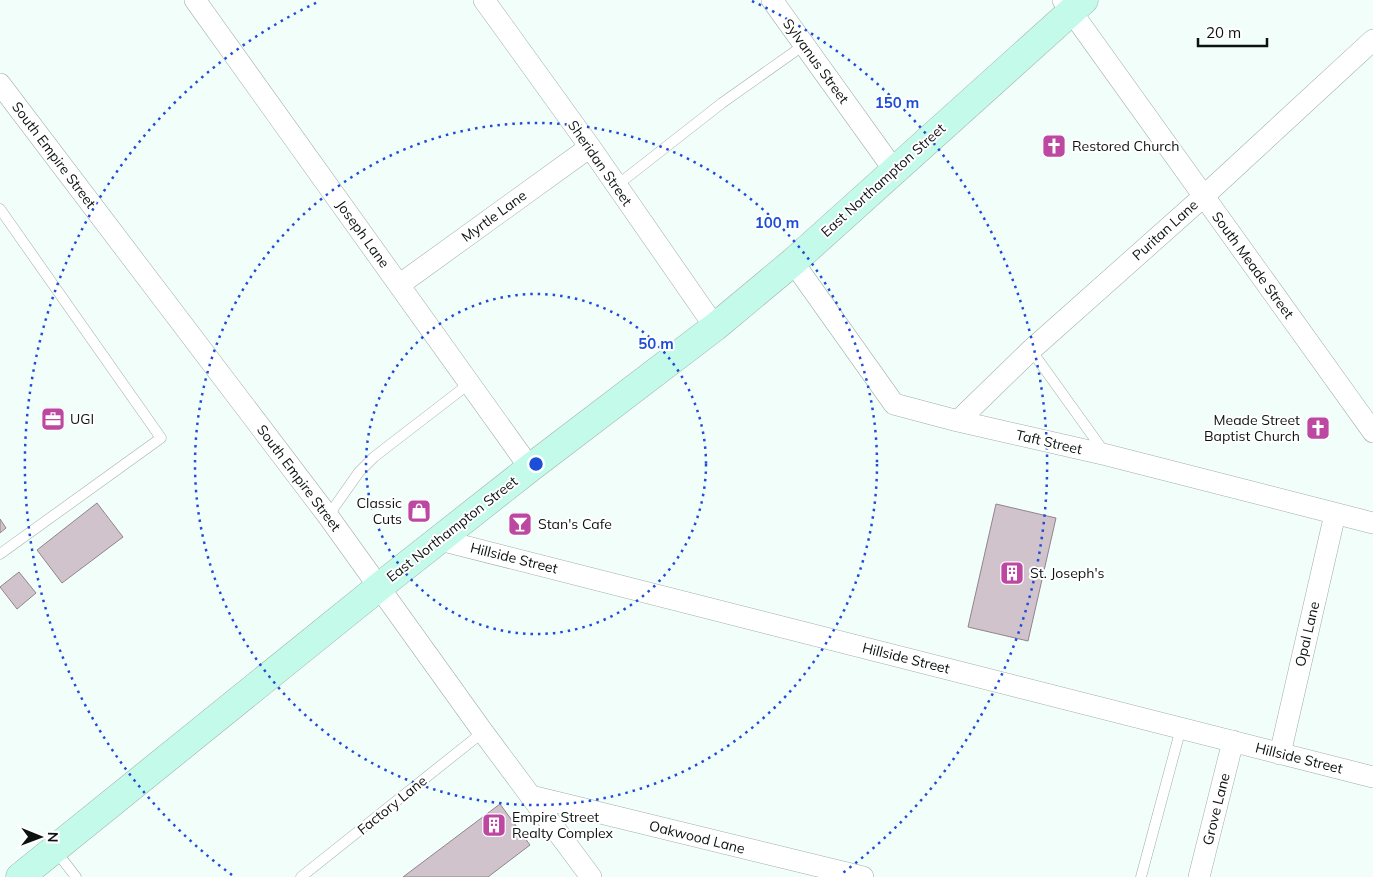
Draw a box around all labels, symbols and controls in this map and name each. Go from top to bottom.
street label: Sylvanus Street [779,15,853,107]
scale bar [1198,15,1267,47]
text: 20 m [1206,23,1241,42]
text: 150 m [875,93,919,112]
street label: South Empire Street [8,98,100,212]
street label: Sheridan Street [564,117,636,209]
street label: East Northampton Street [817,119,949,241]
church icon: Restored Church [1041,133,1067,159]
place label: Restored Church [1072,137,1180,155]
street label: Myrtle Lane [458,186,530,246]
street label: Puritan Lane [1128,196,1202,264]
street label: Joseph Lane [332,197,394,271]
street label: South Meade Street [1208,208,1298,322]
text: 100 m [755,213,799,232]
text: 50 m [638,334,674,353]
office icon: UGI [40,406,66,432]
place label: UGI [70,410,94,428]
place label: Meade Street Baptist Church [1204,411,1300,445]
church icon: Meade Street Baptist Church [1305,415,1331,441]
street label: South Empire Street [253,421,345,535]
street label: Taft Street [1014,426,1084,458]
centre of rings [527,455,545,473]
street label: East Northampton Street [383,472,521,586]
place label: Classic Cuts [357,494,402,528]
shop icon: Classic Cuts [406,498,432,524]
bar icon: Stan's Cafe [507,511,533,537]
place label: Stan's Cafe [538,515,612,533]
street label: Hillside Street [468,538,560,578]
building icon: St. Joseph's [999,560,1025,586]
place label: St. Joseph's [1030,564,1104,582]
street label: Opal Lane [1291,600,1323,668]
street label: Hillside Street [860,638,952,678]
street label: Hillside Street [1253,738,1345,778]
street label: Grove Lane [1198,771,1234,847]
street label: Factory Lane [354,772,430,838]
place label: Empire Street Realty Complex [512,808,614,842]
north arrow [15,812,65,862]
building icon: Empire Street Realty Complex [481,812,507,838]
street label: Oakwood Lane [647,816,747,858]
text: N [44,832,62,843]

